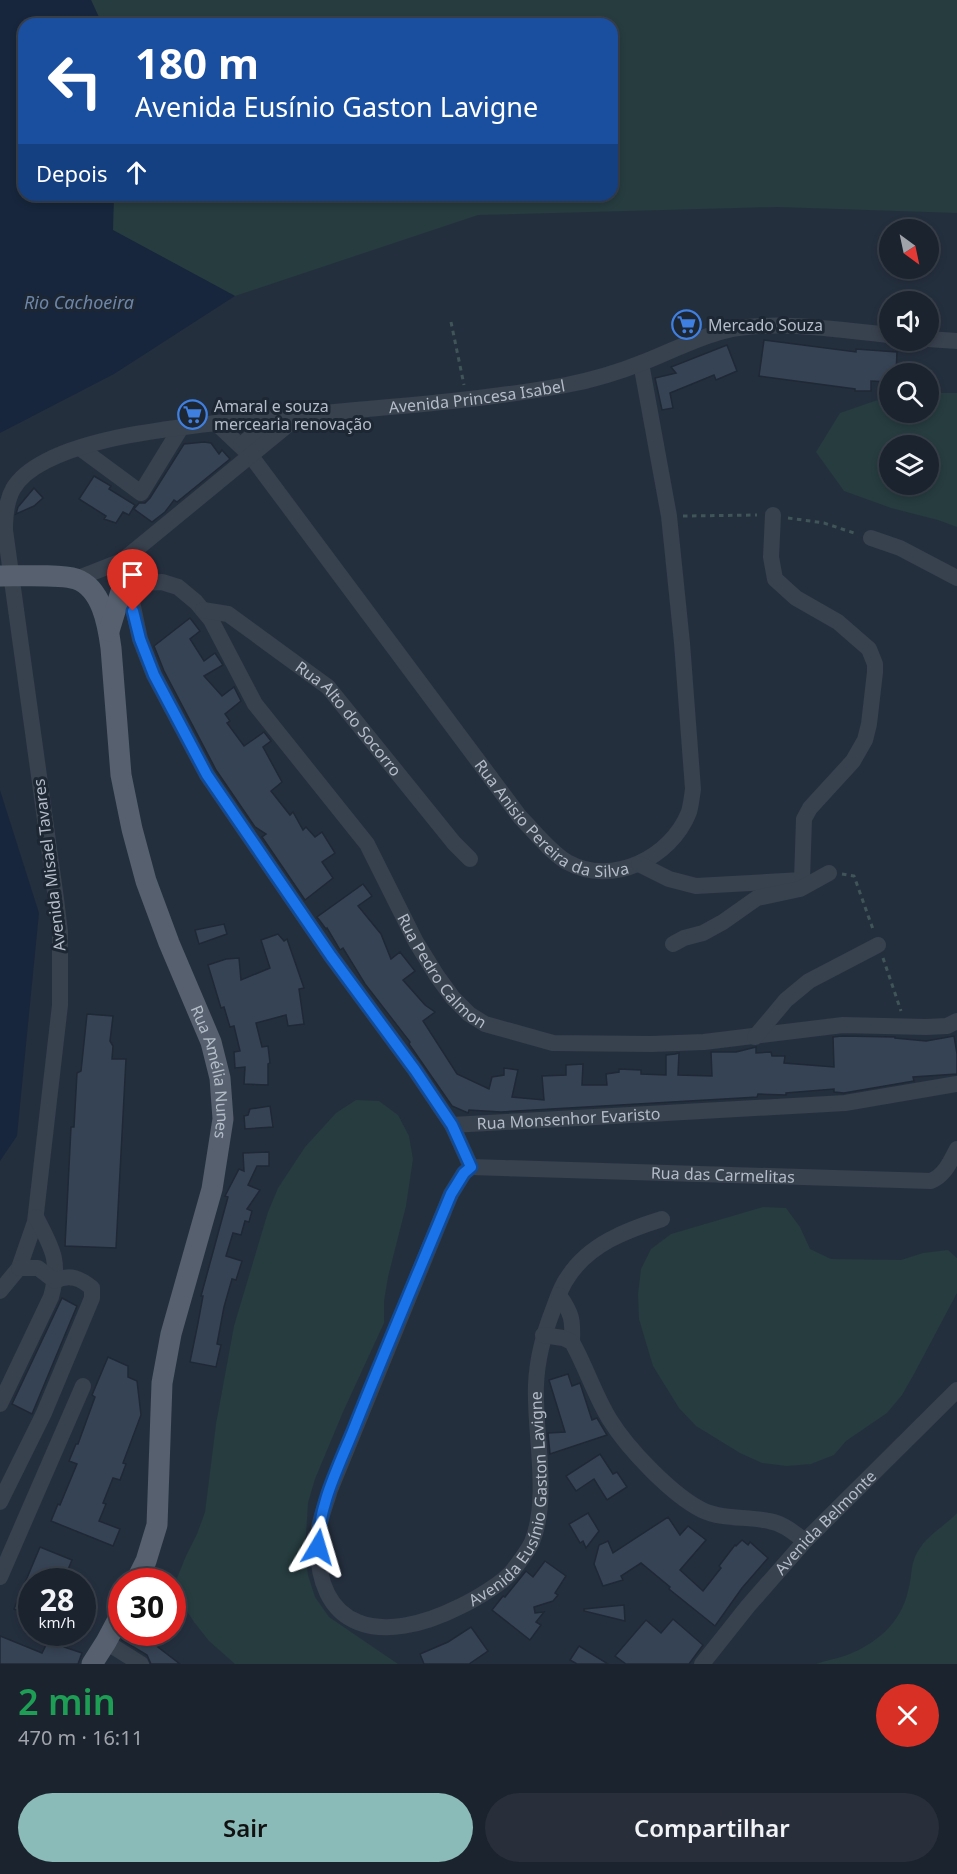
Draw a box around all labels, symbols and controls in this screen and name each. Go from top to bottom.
text: 180 m [135,34,259,91]
icon: left [36,42,114,120]
text: Avenida Eusínio Gaston Lavigne [135,88,538,125]
icon: ahead [120,156,153,189]
text: Depois [36,158,108,188]
north arrow [879,219,939,279]
map controls [879,219,939,495]
water label: Rio Cachoeira [24,290,134,314]
button: sound [879,291,939,351]
supermarket icon: Mercado Souza [671,309,703,341]
place label: Mercado Souza [708,314,823,336]
button: search [879,363,939,423]
street label: Avenida Princesa Isabel [388,374,567,418]
place label: Amaral e souza mercearia renovação [214,395,372,435]
supermarket icon: Amaral e souza mercearia renovação [177,399,209,431]
button: layers [879,435,939,495]
pin [107,549,158,611]
icon: arrive [116,558,149,591]
street label: Rua Alto do Socorro [291,656,407,781]
street label: Rua Anisio Pereira da Silva [470,755,631,882]
street label: Avenida Misael Tavares [28,777,70,953]
street label: Rua Pedro Calmon [392,910,491,1033]
street label: Rua Amélia Nunes [186,1002,234,1140]
street label: Rua Monsenhor Evaristo [476,1102,661,1135]
street label: Rua das Carmelitas [651,1161,795,1188]
street label: Avenida Eusínio Gaston Lavigne [464,1391,552,1611]
street label: Avenida Belmonte [770,1465,881,1579]
position arrow [286,1515,350,1579]
speed limit sign: 30 [108,1568,186,1646]
text: 28 [40,1579,74,1620]
text: km/h [39,1612,75,1632]
text: 2 min [18,1677,116,1726]
button: close [876,1684,939,1747]
text: 470 m · 16:11 [18,1724,143,1751]
button: Sair [18,1793,473,1862]
button: Compartilhar [485,1793,939,1862]

